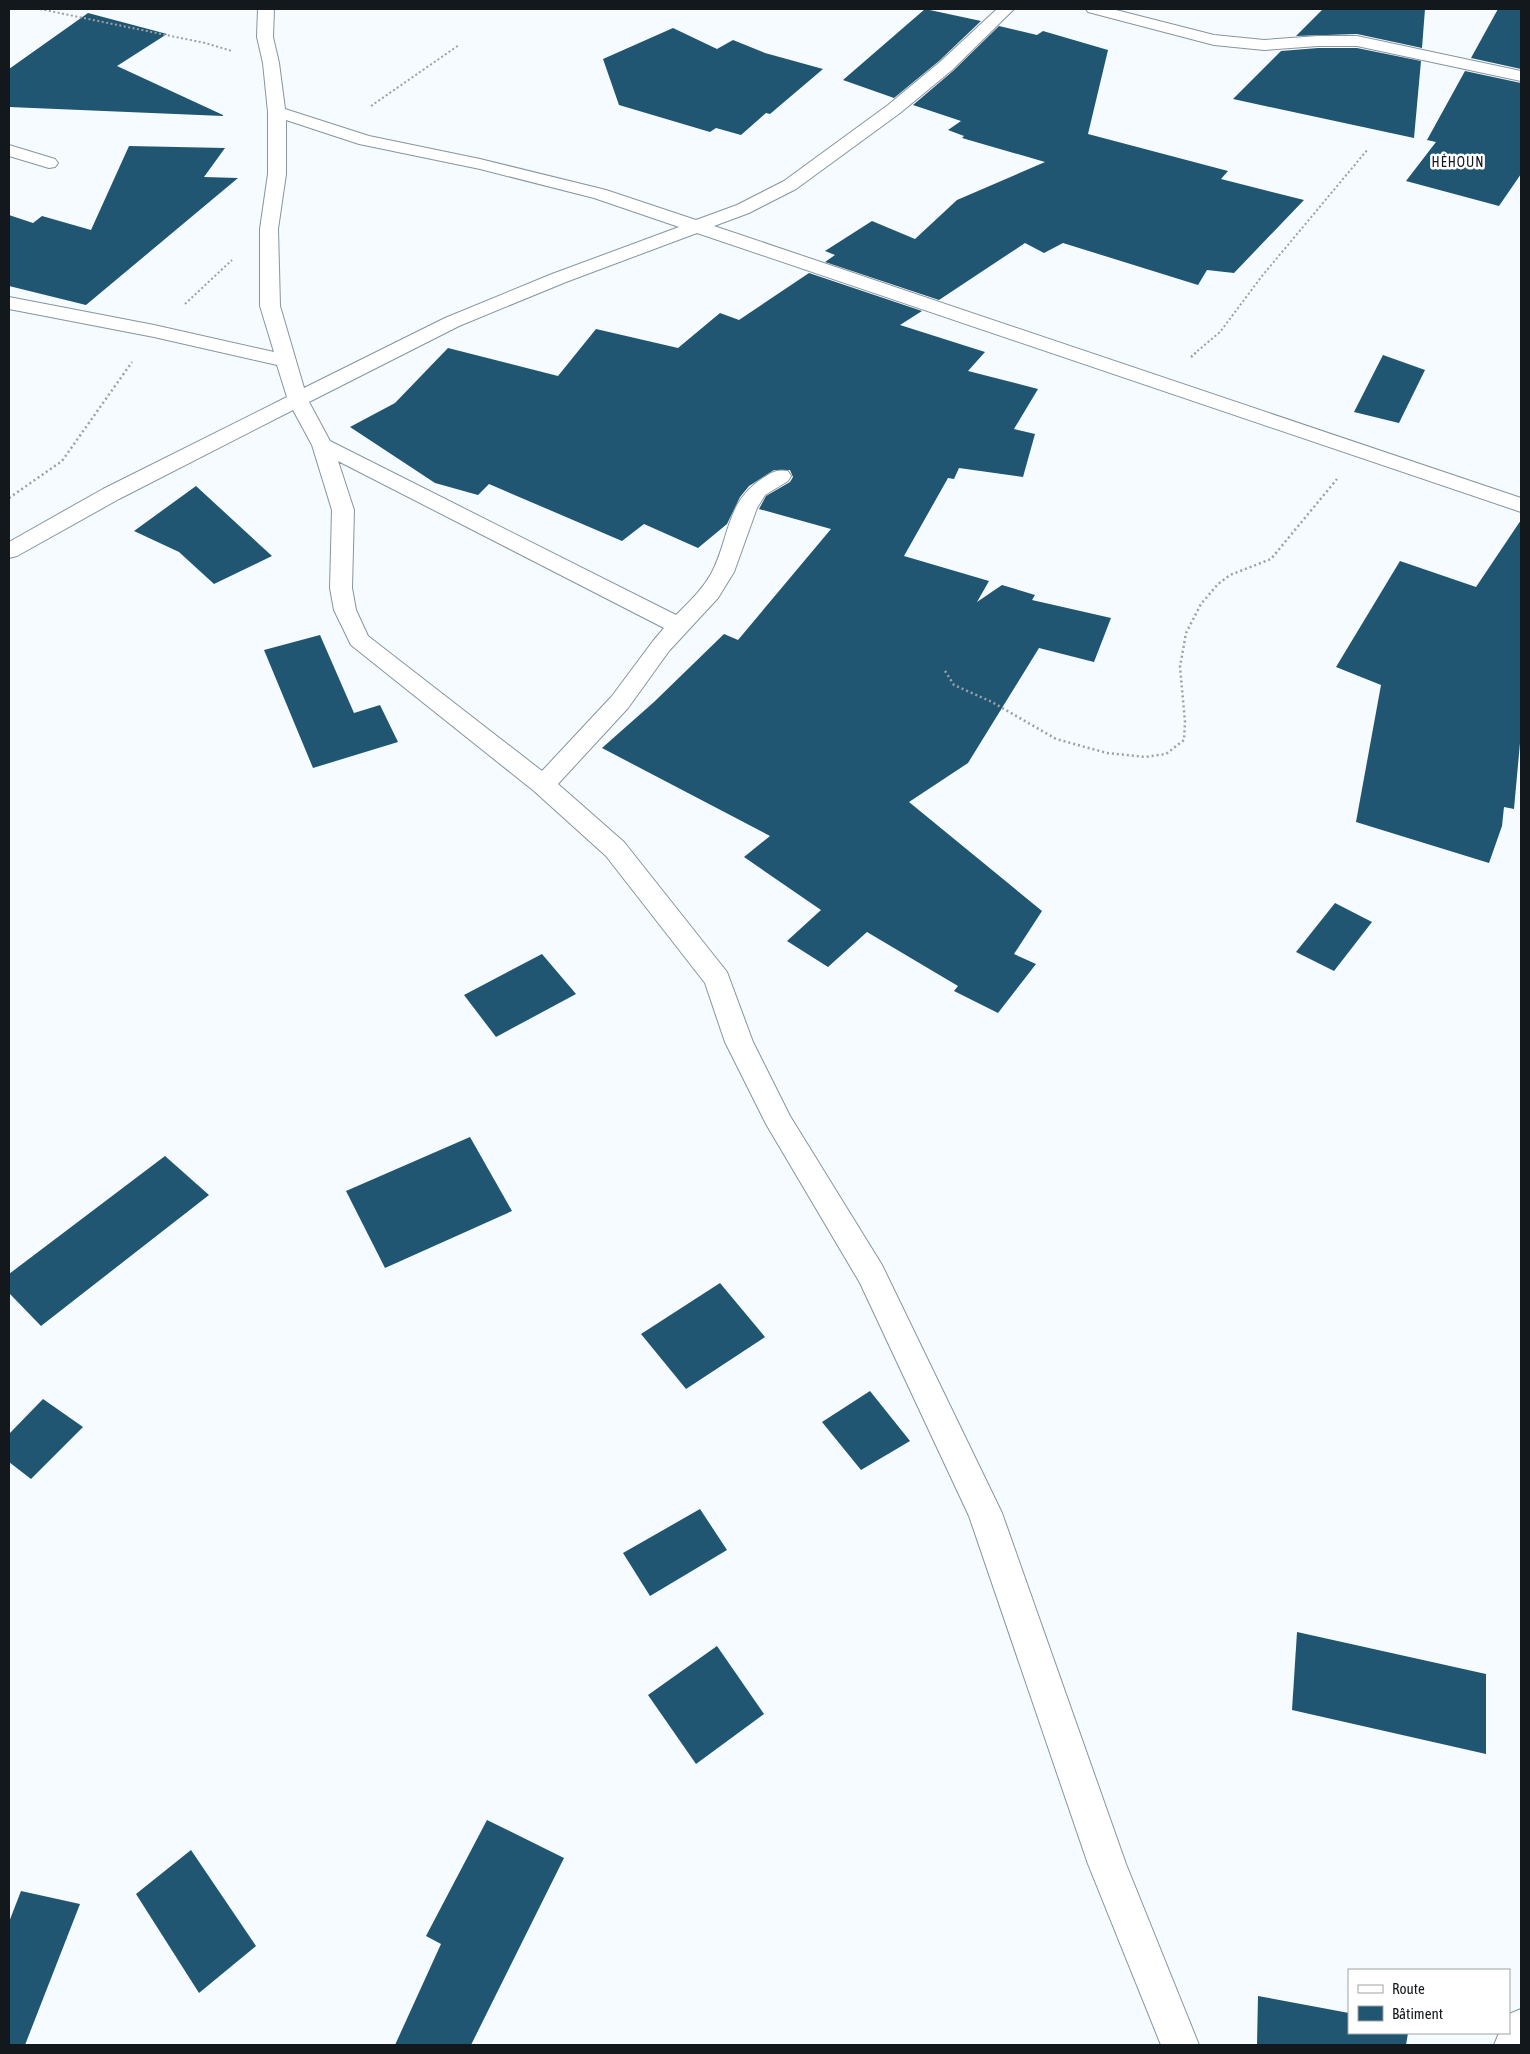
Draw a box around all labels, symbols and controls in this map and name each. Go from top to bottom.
district label: HÈHOUN [1432,154,1484,170]
legend [1348,1969,1510,2034]
text: Route [1392,1980,1425,1997]
text: Bâtiment [1392,2005,1443,2022]

